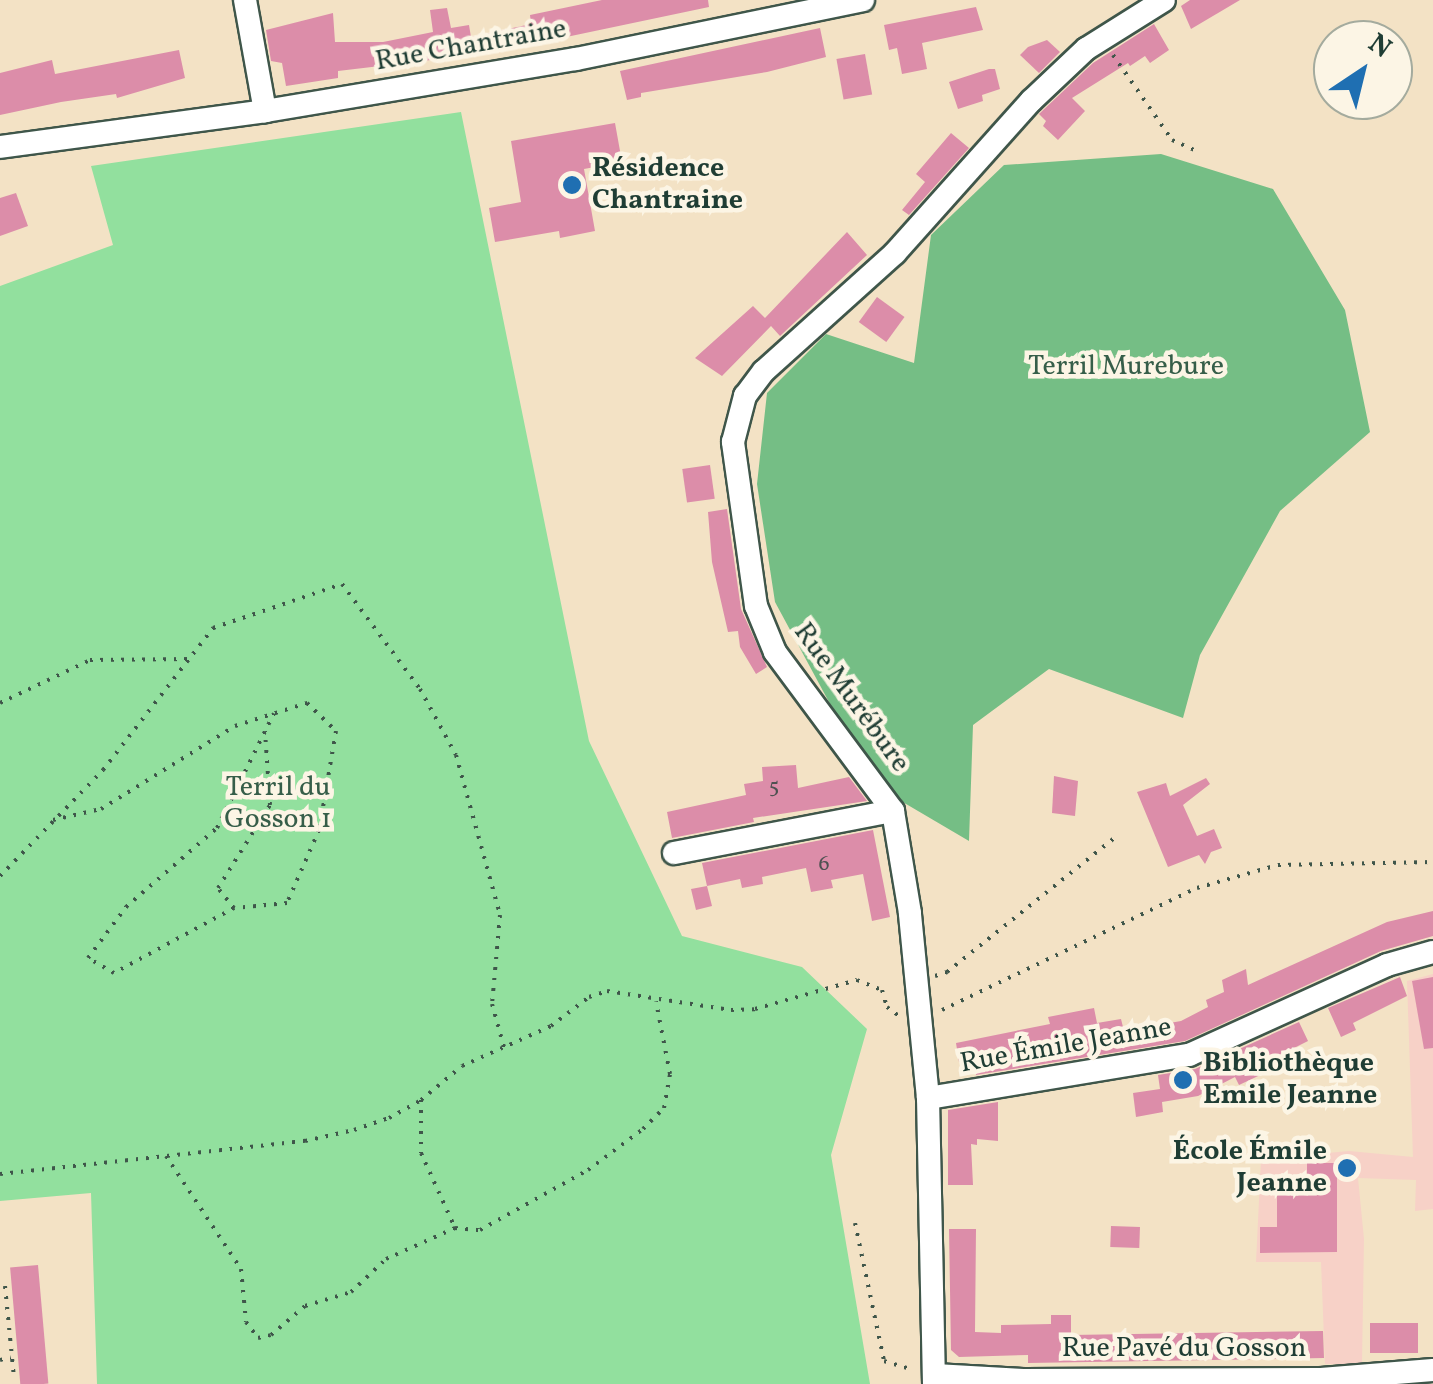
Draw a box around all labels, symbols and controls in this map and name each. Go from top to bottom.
street label: Rue Chantraine [373,13,569,79]
north arrow [1313,20,1413,120]
text: N [1360,25,1399,68]
place label: Résidence Chantraine [592,152,743,218]
marker: Résidence Chantraine [561,174,583,196]
park label: Terril Murebure [1028,350,1224,384]
street label: Rue Murébure [786,617,916,779]
park label: Terril du Gosson 1 [224,771,332,837]
house number: 5 [769,774,779,800]
house number: 6 [818,852,830,878]
street label: Rue Émile Jeanne [958,1011,1174,1081]
place label: Bibliothèque Emile Jeanne [1203,1047,1377,1113]
marker: Bibliothèque Emile Jeanne [1172,1069,1194,1091]
place label: École Émile Jeanne [1173,1135,1327,1201]
marker: École Émile Jeanne [1336,1157,1358,1179]
street label: Rue Pavé du Gosson [1062,1332,1306,1366]

